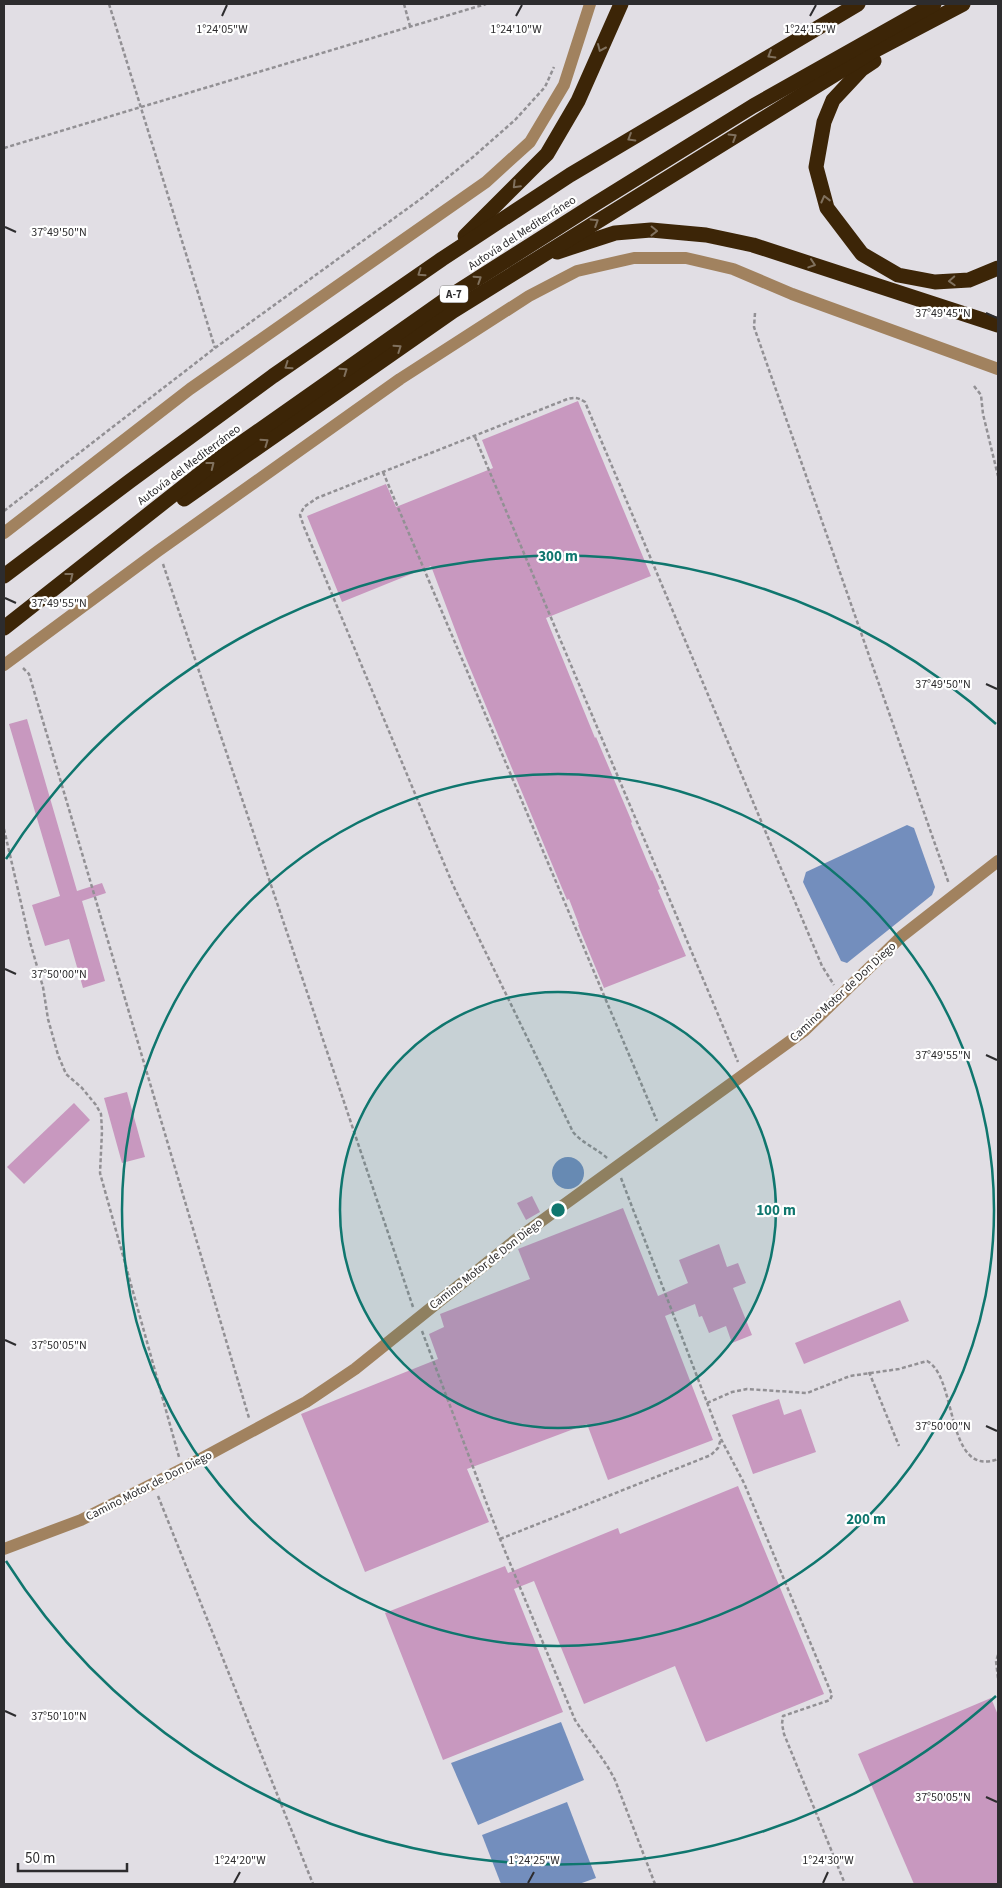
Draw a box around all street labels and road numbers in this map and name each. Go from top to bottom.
street label: Autovía del Mediterráneo [465,192,579,274]
road number: A-7 [440,286,468,302]
street label: Autovía del Mediterráneo [134,420,244,510]
street label: Camino Motor de Don Diego [786,938,900,1046]
street label: Camino Motor de Don Diego [426,1214,546,1314]
street label: Camino Motor de Don Diego [83,1447,215,1525]

